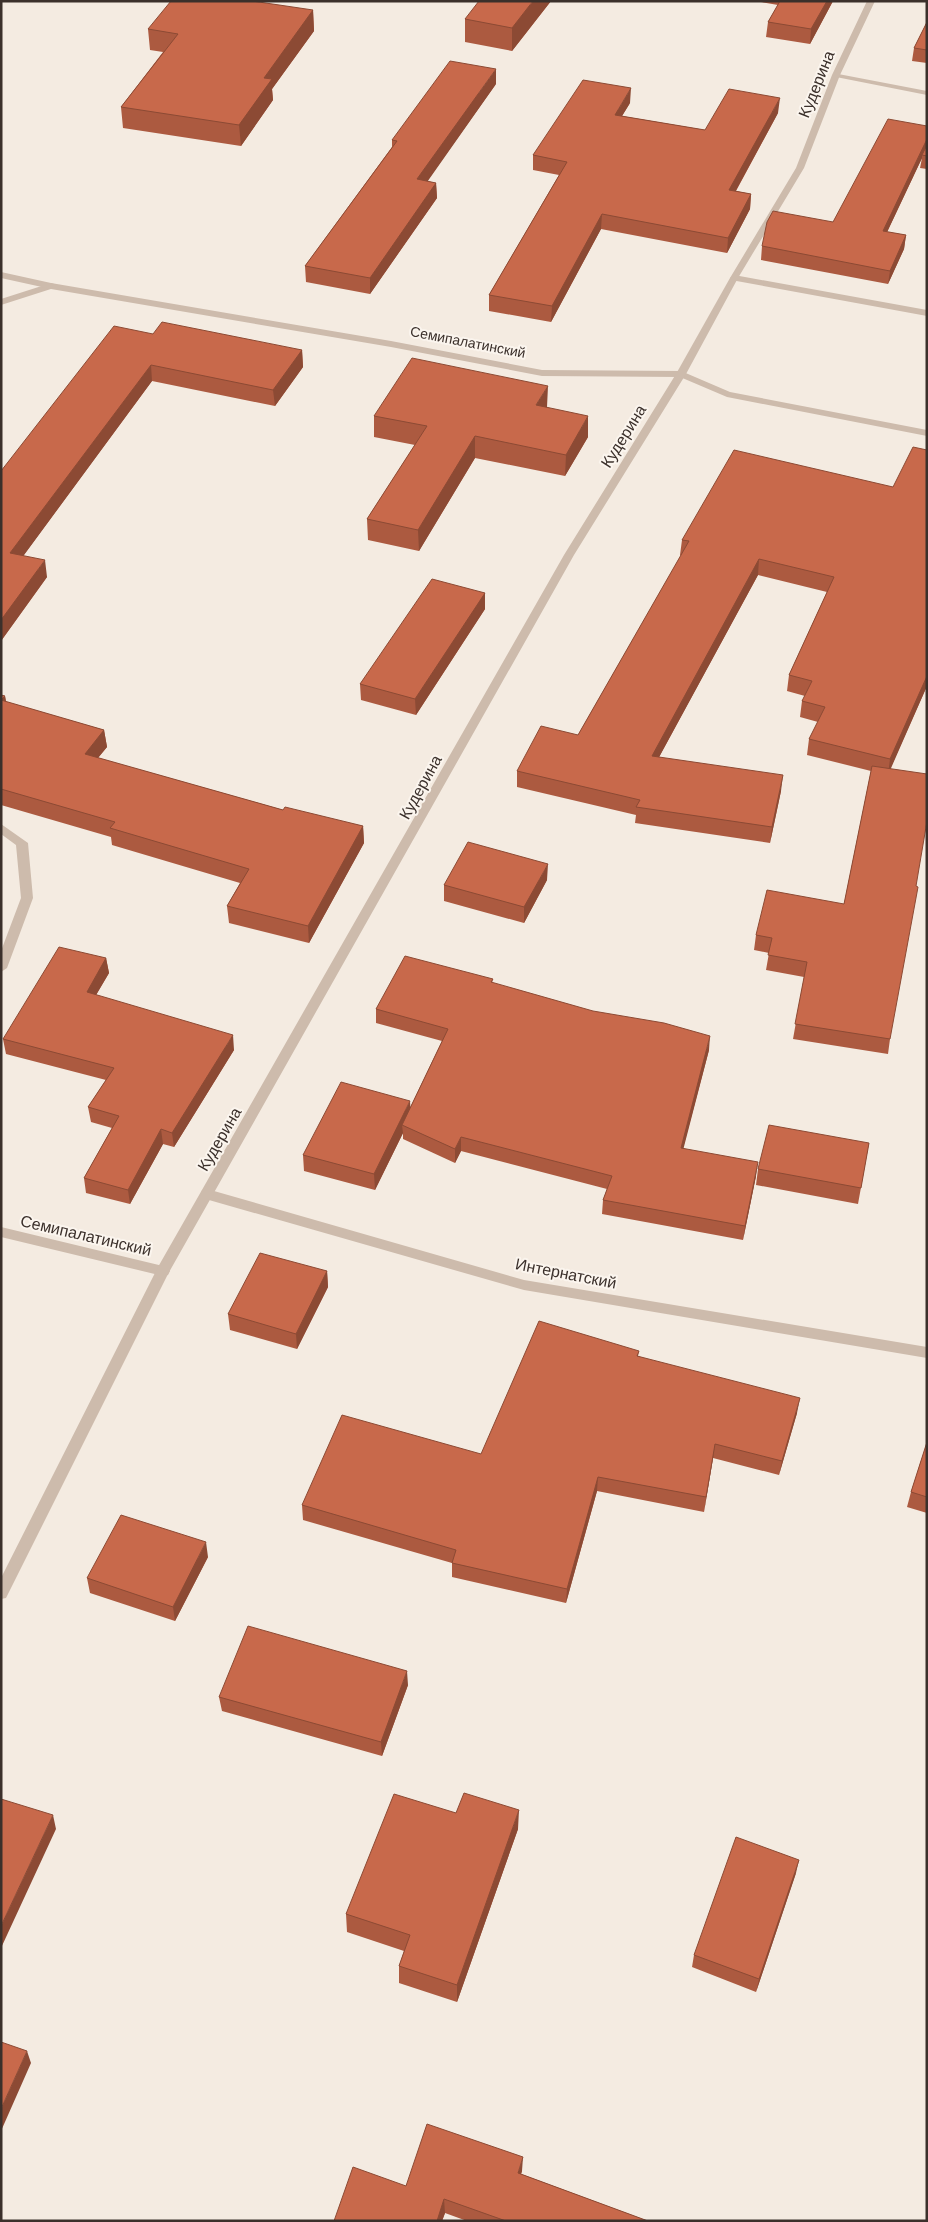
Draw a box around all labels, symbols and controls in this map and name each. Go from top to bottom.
street label: Кудерина [794,47,838,120]
street label: Семипалатинский [409,322,527,361]
street label: Кудерина [596,401,649,471]
street label: Кудерина [394,751,445,822]
street label: Кудерина [193,1103,244,1174]
street label: Семипалатинский [19,1210,153,1259]
street label: Интернатский [514,1253,618,1292]

